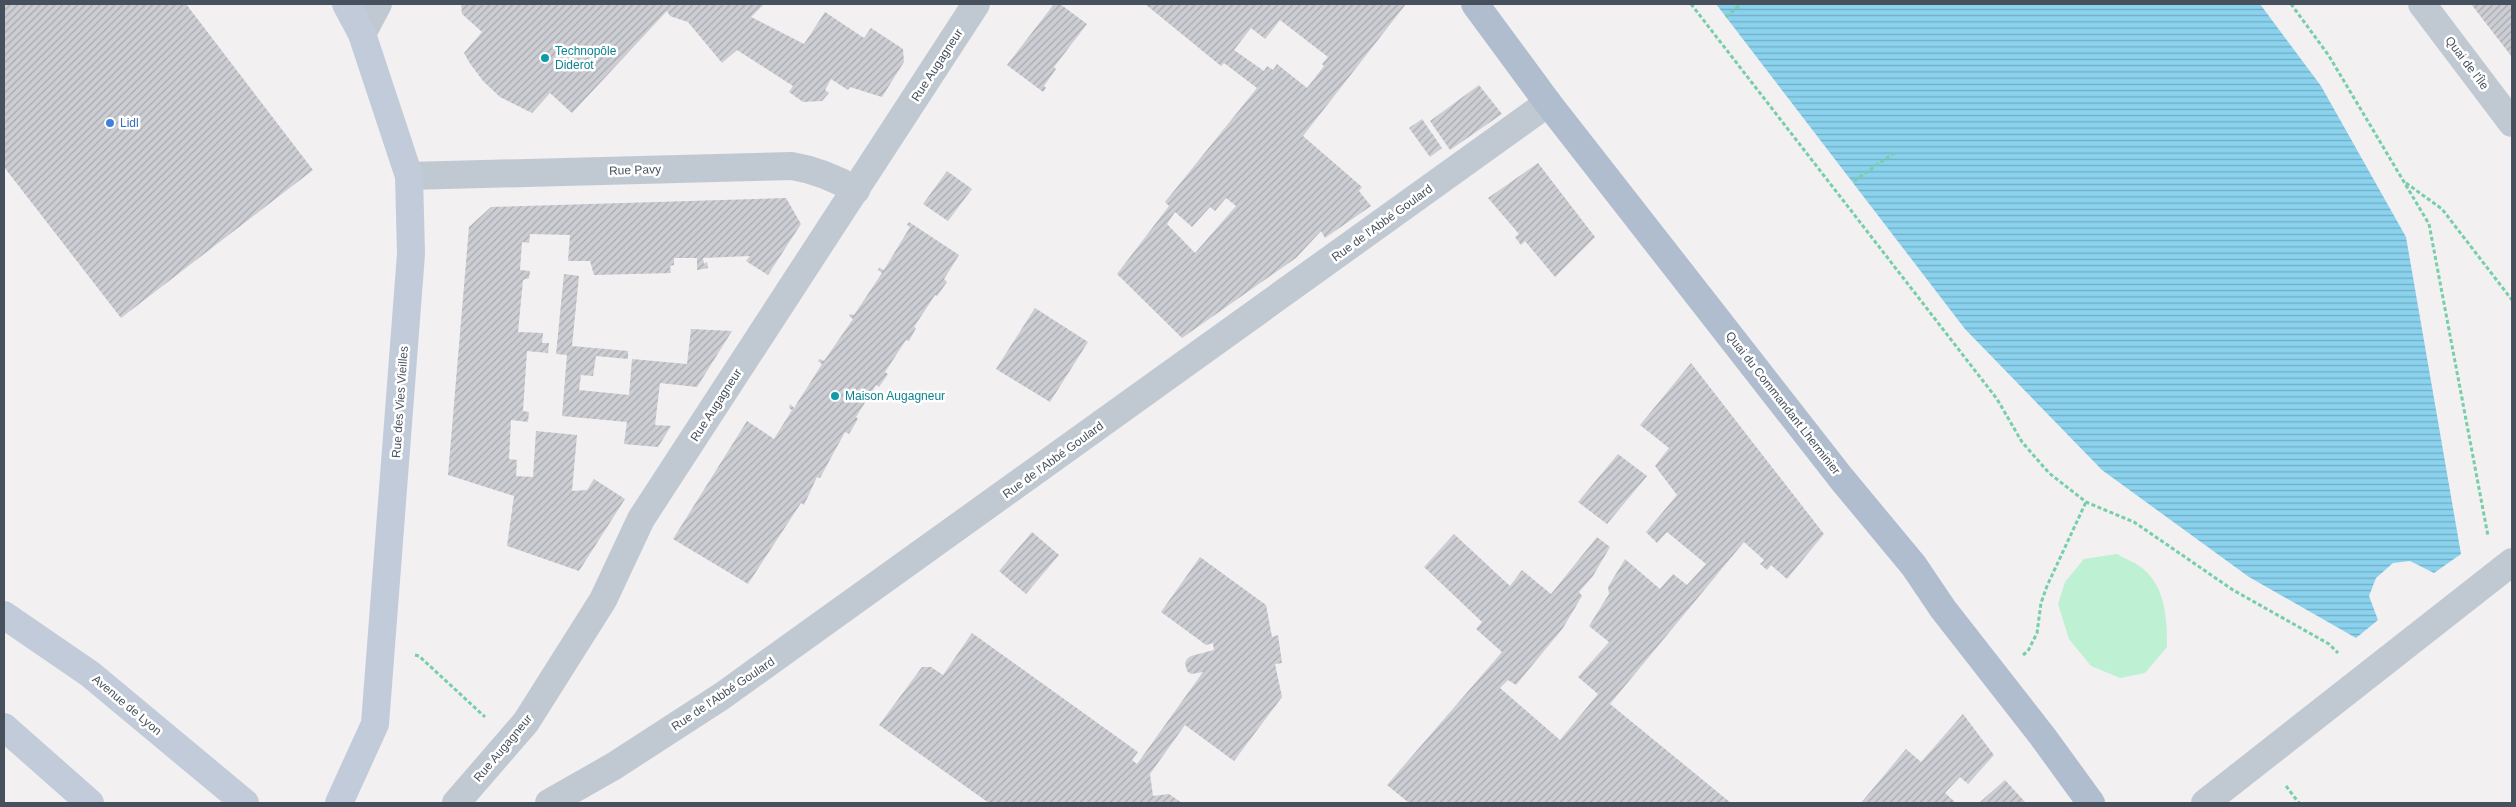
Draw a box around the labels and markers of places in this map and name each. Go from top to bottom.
place label: Technopôle Diderot [555,44,617,72]
marker: Technopôle Diderot [539,52,551,64]
place label: Lidl [120,116,139,130]
marker: Lidl [104,117,116,129]
place label: Maison Augagneur [845,389,945,403]
marker: Maison Augagneur [829,390,841,402]

